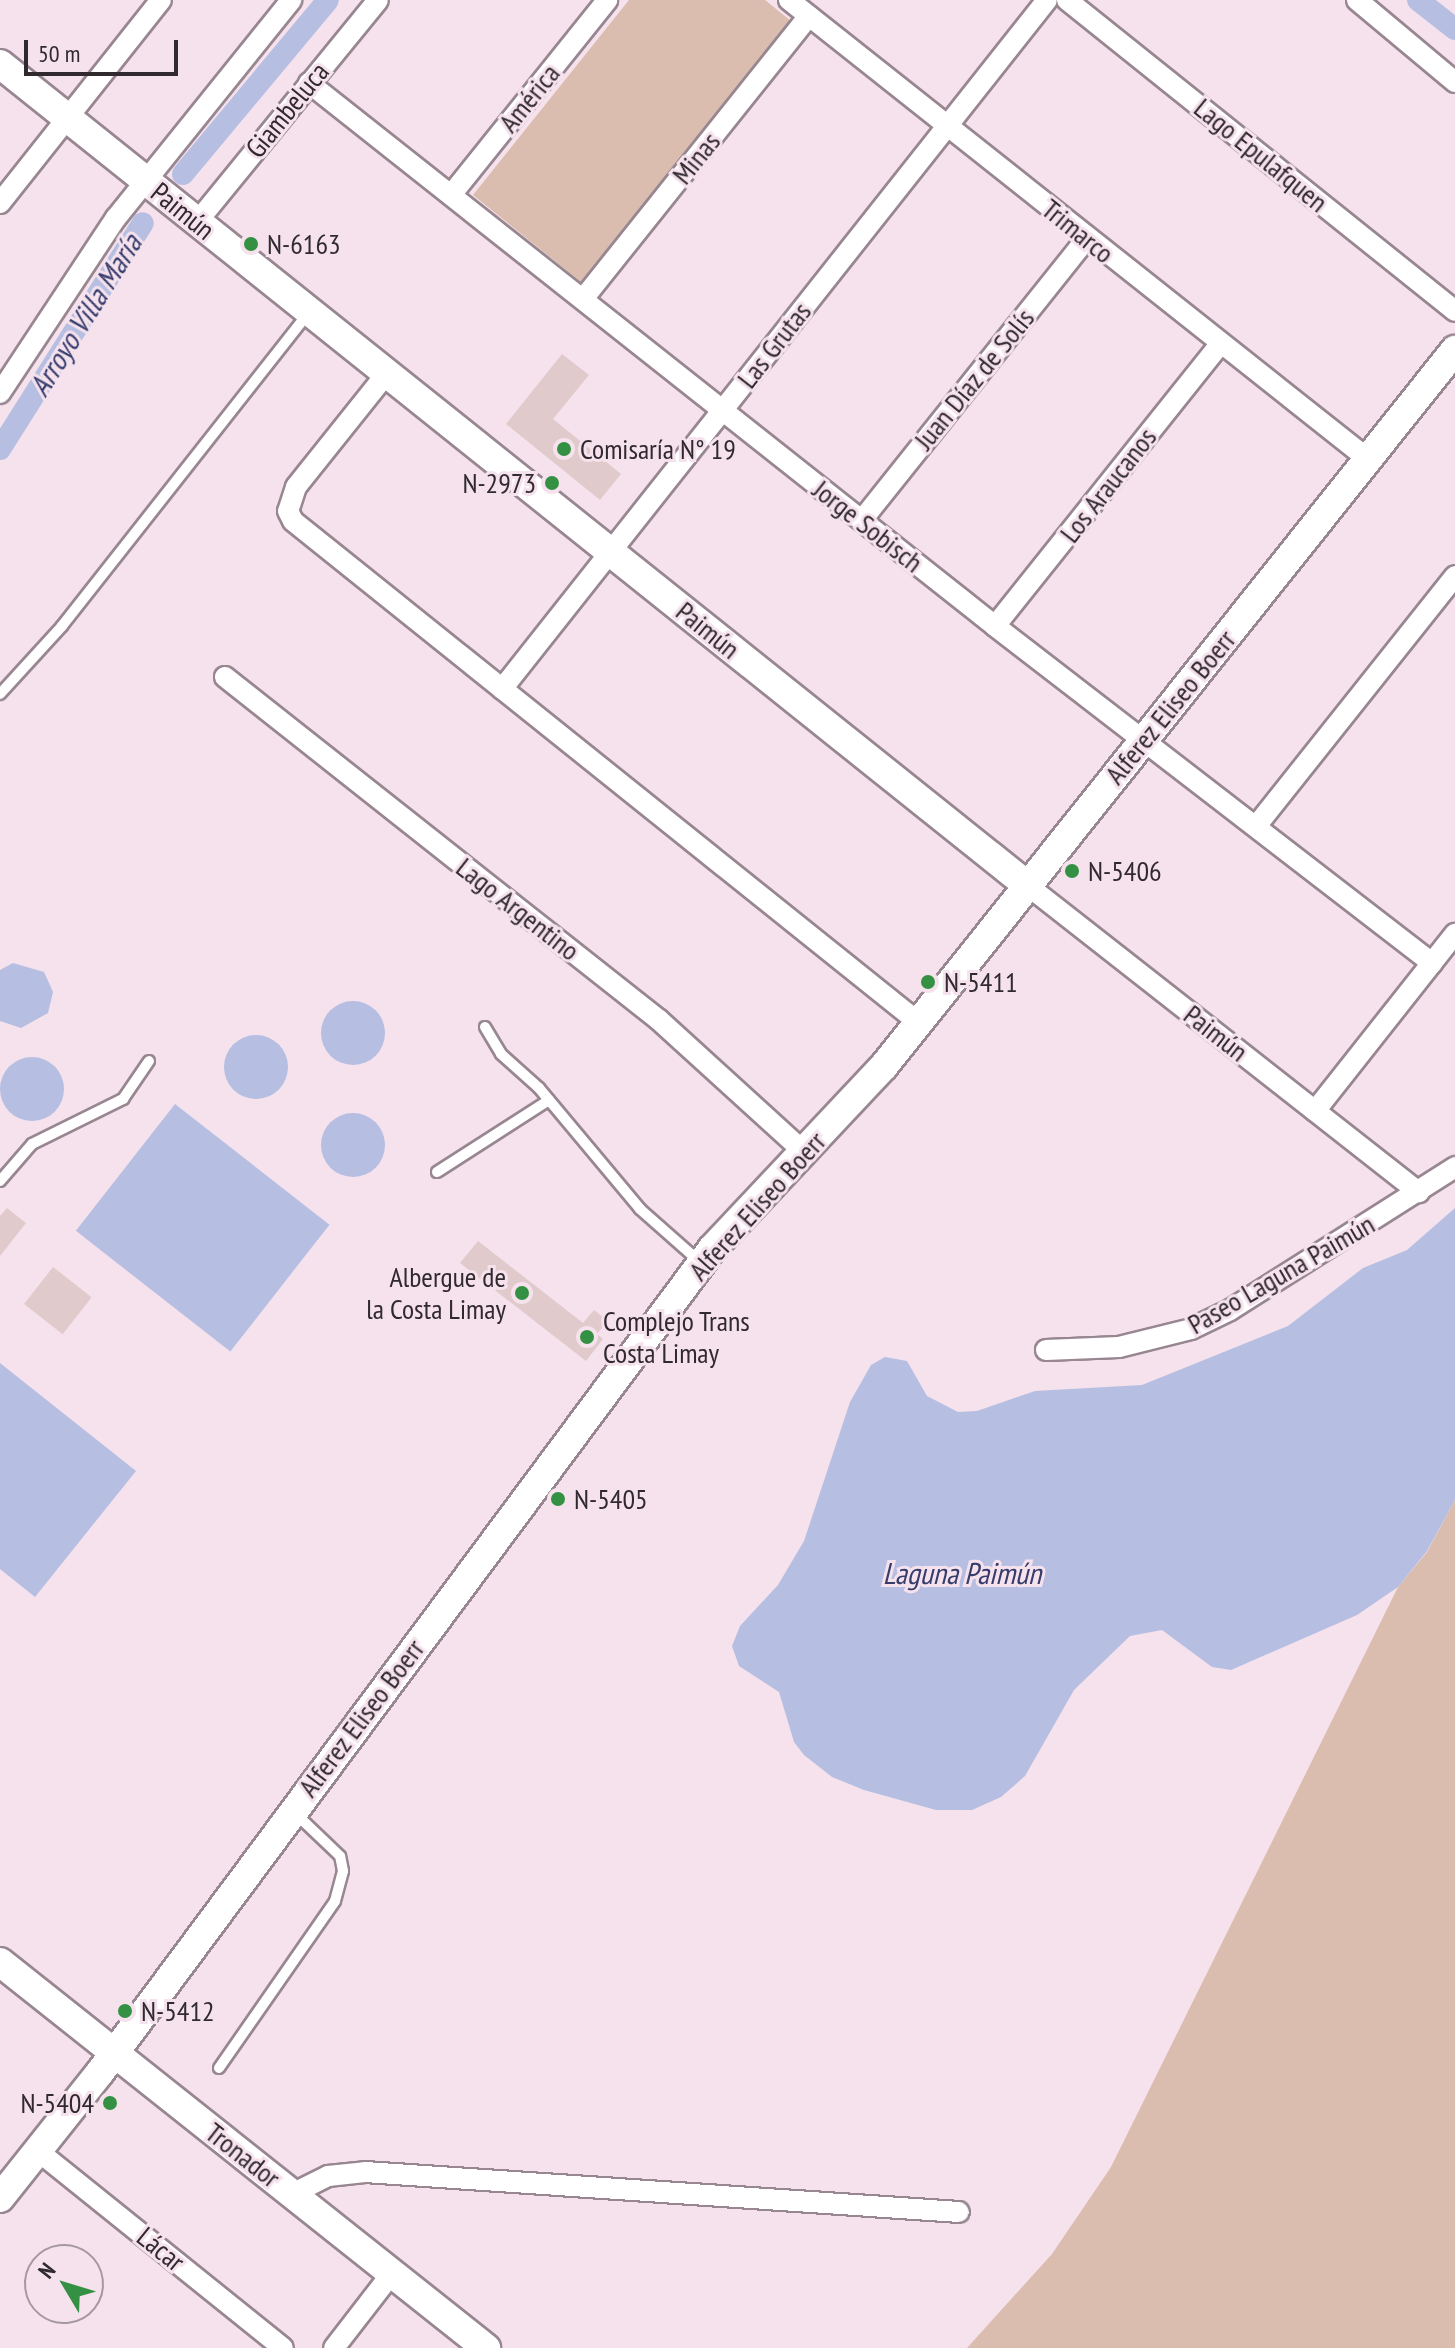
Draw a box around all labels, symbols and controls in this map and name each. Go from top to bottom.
scale bar [28,24,182,74]
text: 50 m [38,38,80,69]
street label: Giambeluca [238,56,336,164]
street label: América [491,57,567,139]
street label: Lago Epulafquen [1188,91,1334,219]
street label: Minas [665,125,727,191]
street label: Paimún [145,175,221,247]
street label: Trimarco [1035,192,1121,270]
water label: Arroyo Villa María [21,227,149,403]
place label: N-6163 [267,227,341,261]
marker: N-6163 [242,235,260,253]
street label: Las Grutas [730,295,818,395]
street label: Juan Díaz de Solís [907,302,1041,456]
street label: Los Araucanos [1053,421,1163,549]
place label: Comisaría N° 19 [580,432,736,466]
marker: Comisaría N° 19 [555,440,573,458]
place label: N-2973 [462,466,536,500]
street label: Jorge Sobisch [806,473,930,579]
marker: N-2973 [543,474,561,492]
street label: Paimún [670,594,746,666]
street label: Alferez Eliseo Boerr [1097,623,1243,791]
street label: Lago Argentino [450,850,586,968]
place label: N-5406 [1088,854,1162,888]
marker: N-5406 [1063,862,1081,880]
place label: N-5411 [944,965,1018,999]
marker: N-5411 [919,973,937,991]
street label: Paimún [1177,998,1255,1068]
street label: Alferez Eliseo Boerr [681,1125,833,1287]
street label: Paseo Laguna Paimún [1182,1207,1380,1341]
place label: Albergue de la Costa Limay [366,1260,506,1326]
marker: Albergue de la Costa Limay [513,1284,531,1302]
place label: Complejo Trans Costa Limay [603,1304,750,1370]
marker: Complejo Trans Costa Limay [578,1328,596,1346]
place label: N-5405 [574,1482,648,1516]
marker: N-5405 [549,1490,567,1508]
water label: Laguna Paimún [883,1555,1041,1591]
street label: Alferez Eliseo Boerr [291,1632,431,1804]
place label: N-5412 [141,1994,215,2028]
marker: N-5412 [116,2002,134,2020]
place label: N-5404 [20,2086,94,2120]
marker: N-5404 [101,2094,119,2112]
street label: Tronador [199,2116,287,2194]
street label: Lácar [130,2220,192,2278]
north arrow [24,2244,104,2324]
text: N [32,2257,61,2284]

